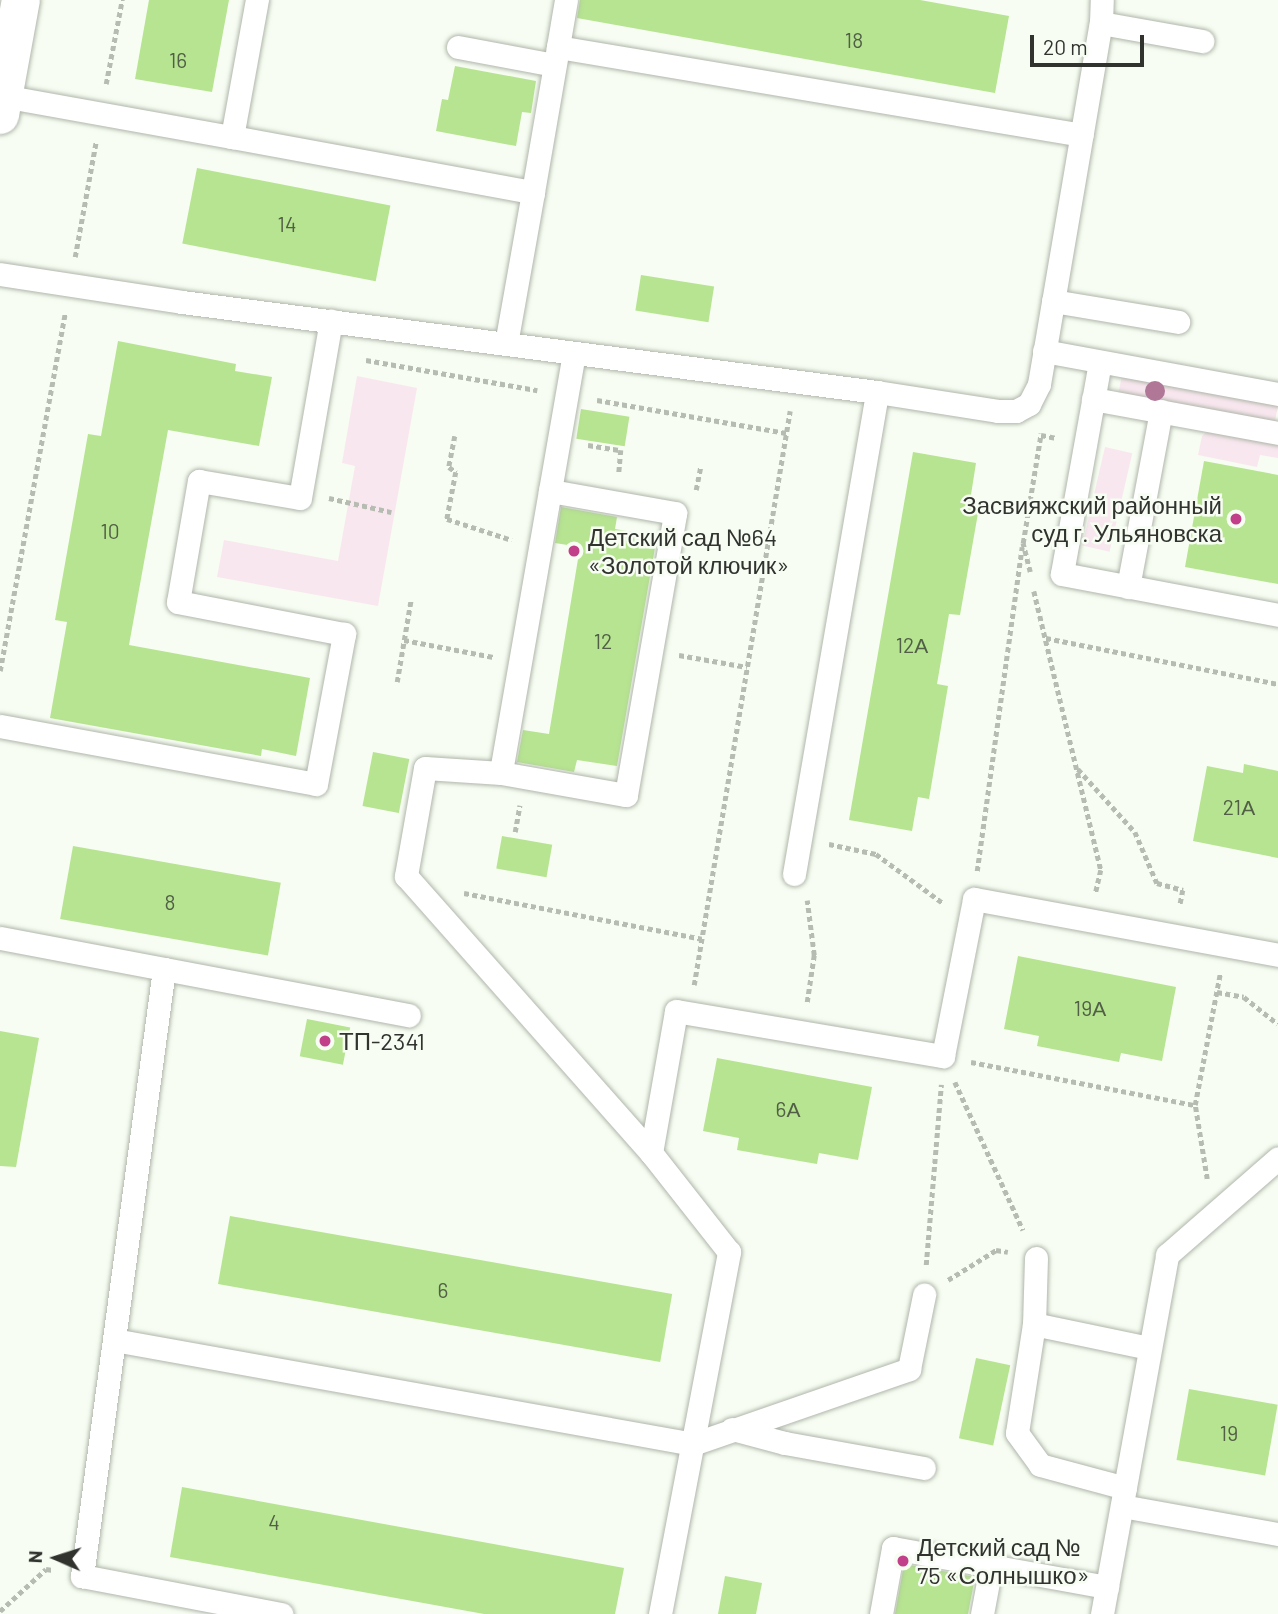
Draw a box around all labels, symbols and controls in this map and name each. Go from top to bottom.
scale bar [1033,21,1147,65]
house number: 18 [845,27,863,53]
text: 20 m [1043,34,1088,59]
house number: 16 [169,47,187,73]
house number: 14 [278,211,296,237]
place label: Засвияжский районный суд г. Ульяновска [962,491,1222,547]
marker: Засвияжский районный суд г. Ульяновска [1228,511,1244,527]
house number: 10 [100,518,120,544]
place label: Детский сад №64 «Золотой ключик» [588,523,789,579]
marker: Детский сад №64 «Золотой ключик» [566,543,582,559]
house number: 12 [594,628,612,654]
house number: 12А [896,632,928,658]
house number: 21А [1223,794,1255,820]
house number: 8 [165,889,175,915]
house number: 19А [1074,995,1106,1021]
place label: ТП-2341 [339,1027,425,1055]
marker: ТП-2341 [317,1033,333,1049]
house number: 6А [776,1096,800,1122]
house number: 6 [438,1277,448,1303]
house number: 19 [1220,1420,1238,1446]
house number: 4 [268,1509,280,1535]
north arrow [21,1523,91,1593]
place label: Детский сад № 75 «Солнышко» [917,1533,1089,1589]
text: N [23,1550,46,1564]
marker: Детский сад № 75 «Солнышко» [895,1553,911,1569]

